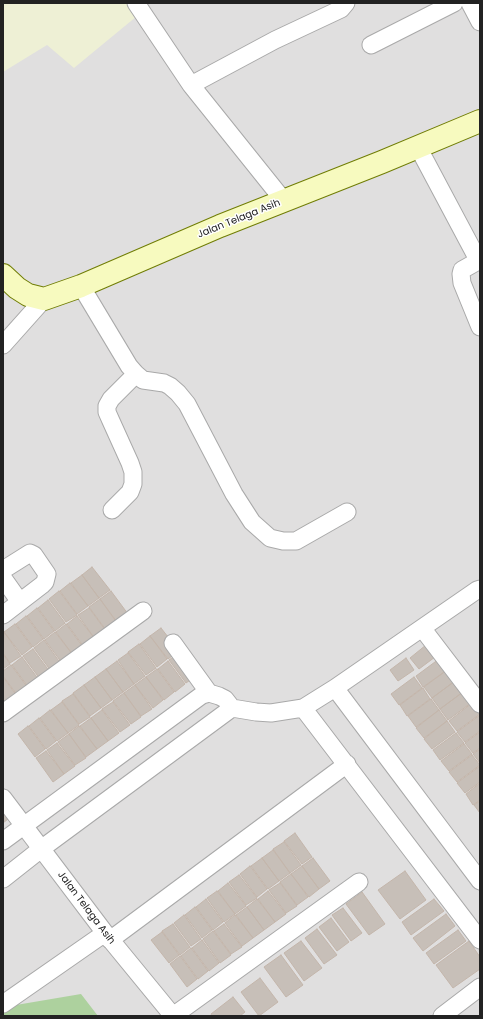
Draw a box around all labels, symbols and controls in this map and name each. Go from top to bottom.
street label: Jalan Telaga Asih [196,197,282,241]
street label: Jalan Telaga Asih [55,869,117,947]

